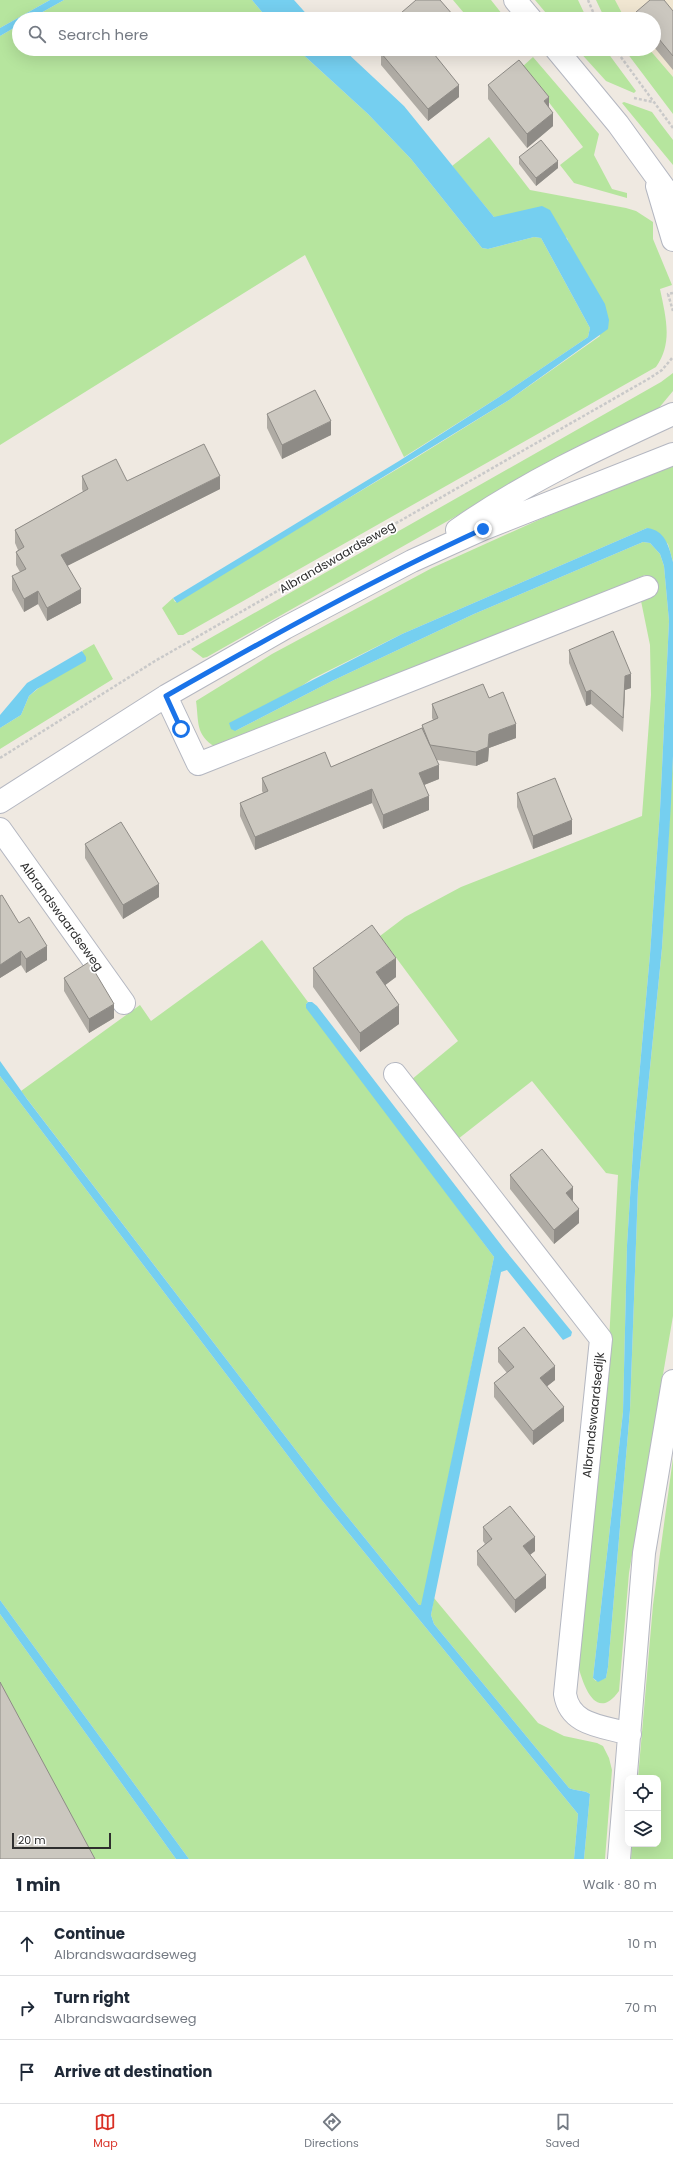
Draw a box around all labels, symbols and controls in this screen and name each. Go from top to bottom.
search box [12,12,661,56]
icon: search [26,23,48,45]
text: Search here [58,24,148,45]
street label: Albrandswaardseweg [276,517,398,597]
route end [474,520,492,538]
route start [172,720,190,738]
street label: Albrandswaardseweg [16,858,108,974]
street label: Albrandswaardsedijk [578,1350,608,1479]
map controls [625,1775,661,1847]
button: locate [625,1775,661,1811]
button: layers [625,1811,661,1847]
scale bar [12,1831,111,1850]
text: 20 m [18,1832,46,1848]
text: 1 min [16,1873,60,1897]
text: Walk · 80 m [583,1875,657,1894]
text: Continue [54,1923,125,1944]
icon: ahead [16,1933,38,1955]
text: 10 m [628,1934,657,1953]
text: Albrandswaardseweg [54,1945,197,1964]
text: Turn right [54,1987,130,2008]
icon: right [16,1997,38,2019]
text: 70 m [625,1998,657,2017]
text: Albrandswaardseweg [54,2009,197,2028]
icon: arrive [16,2061,38,2083]
text: Arrive at destination [54,2061,212,2082]
tab: Map [93,2111,118,2152]
tab: Directions [304,2111,359,2152]
tab: Saved [545,2111,580,2152]

